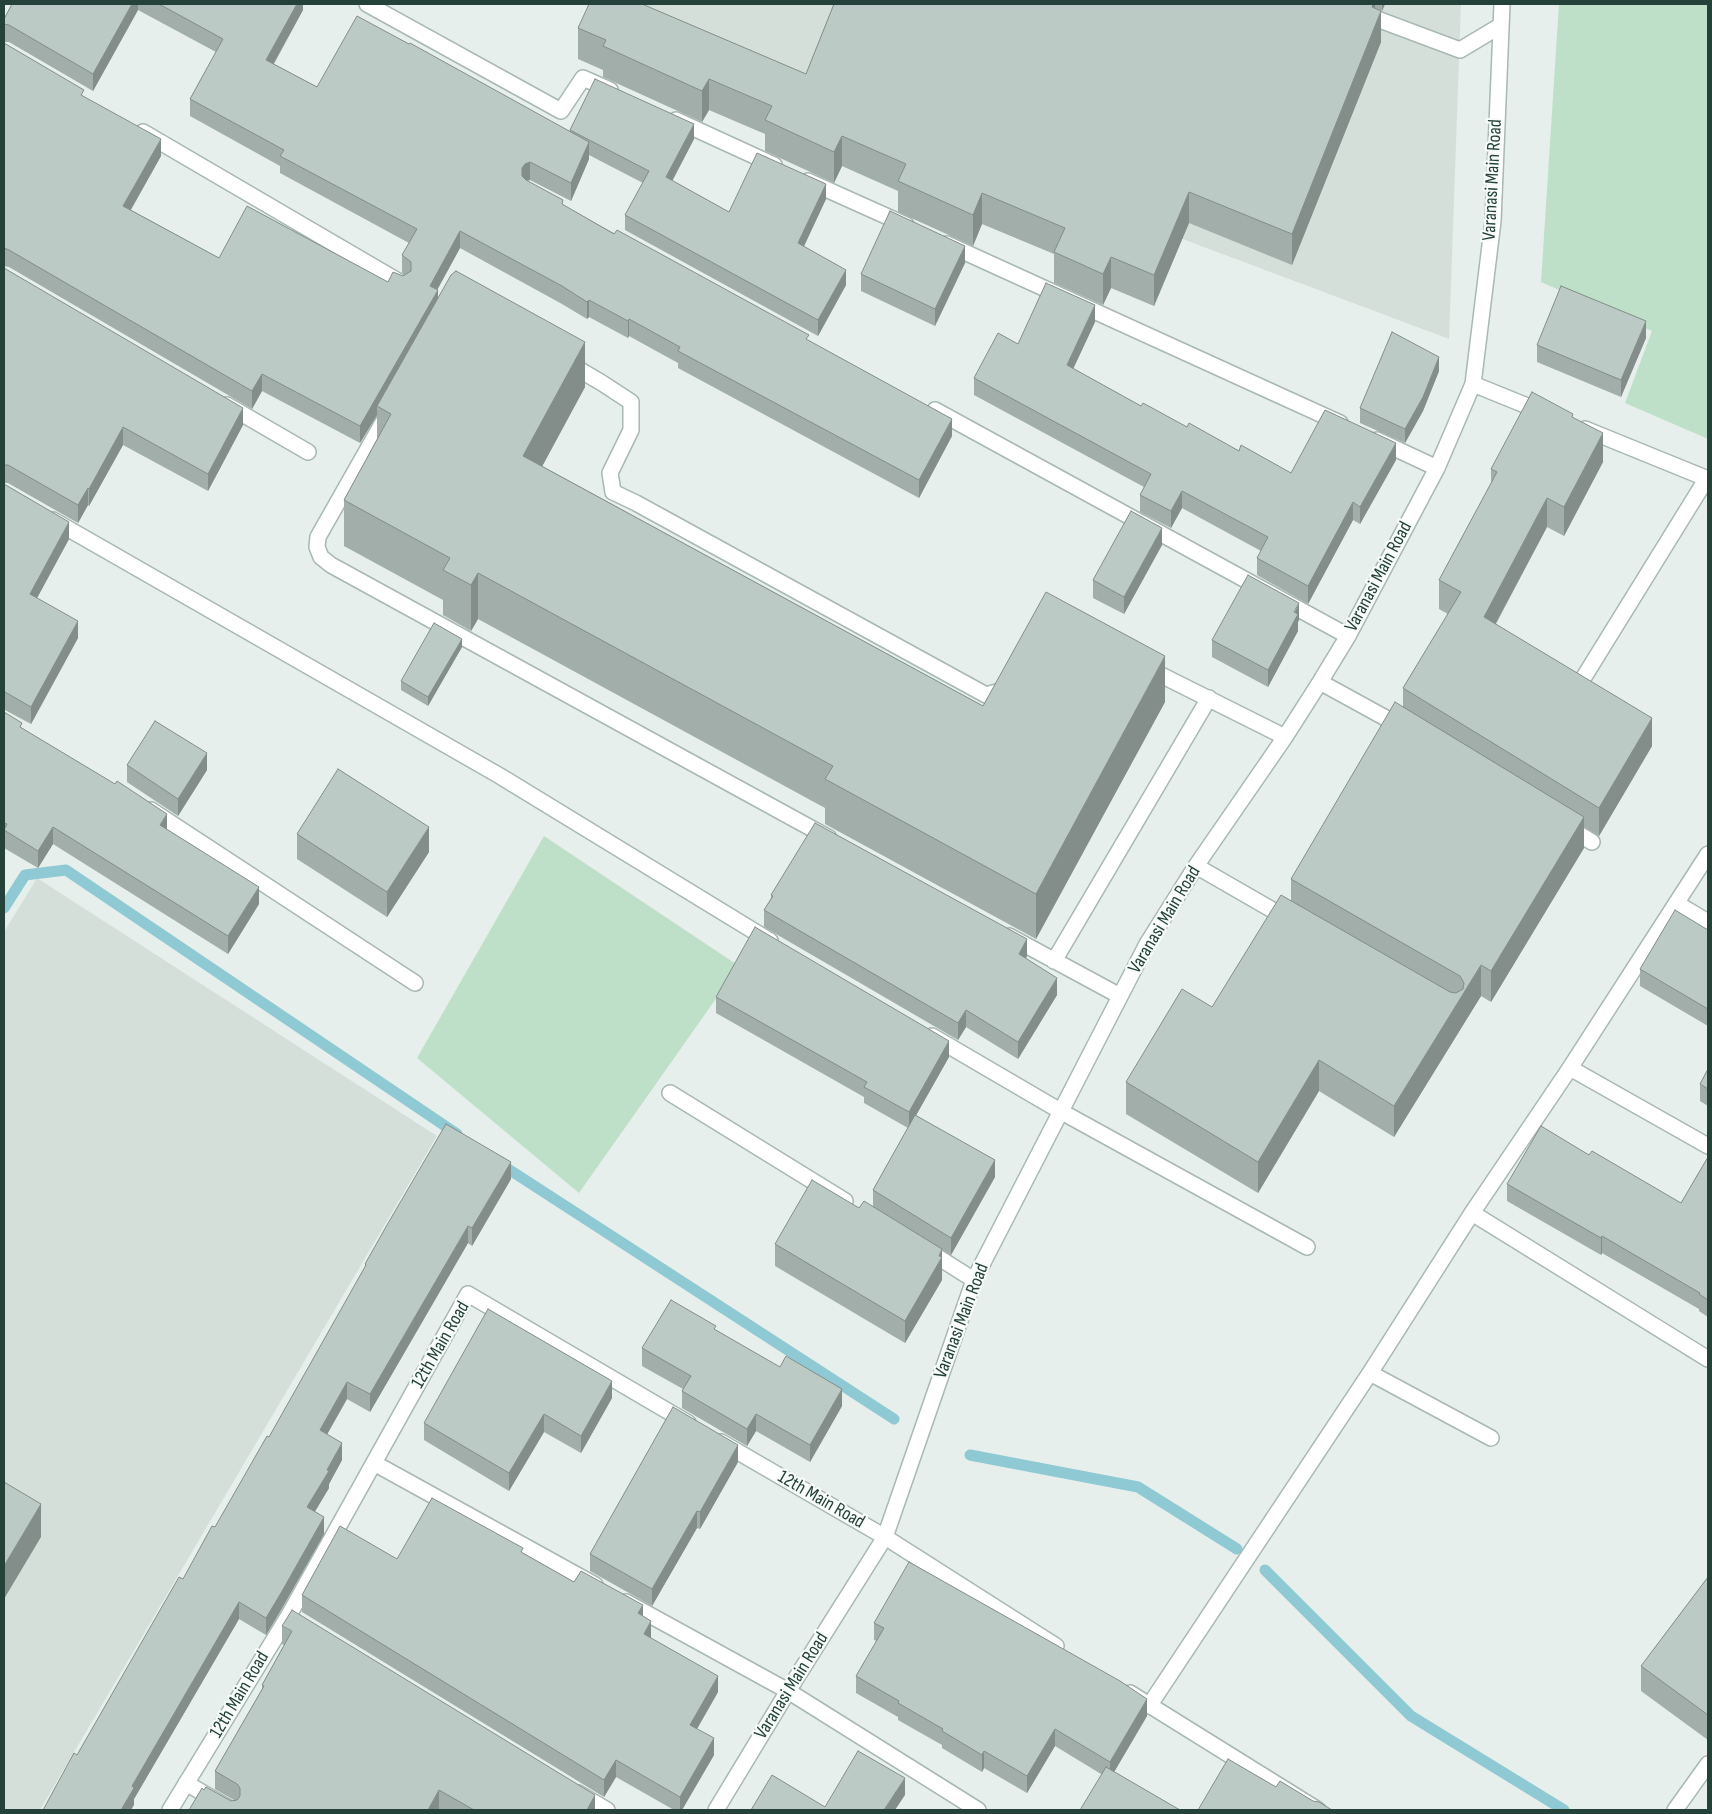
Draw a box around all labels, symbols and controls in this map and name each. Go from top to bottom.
street label: Varanasi Main Road [1478,119,1508,241]
street label: Varanasi Main Road [1340,518,1418,636]
street label: Varanasi Main Road [1124,862,1206,978]
street label: Varanasi Main Road [930,1260,994,1382]
street label: 12th Main Road [407,1297,475,1393]
street label: 12th Main Road [773,1466,869,1534]
street label: Varanasi Main Road [750,1628,834,1744]
street label: 12th Main Road [205,1648,275,1742]

